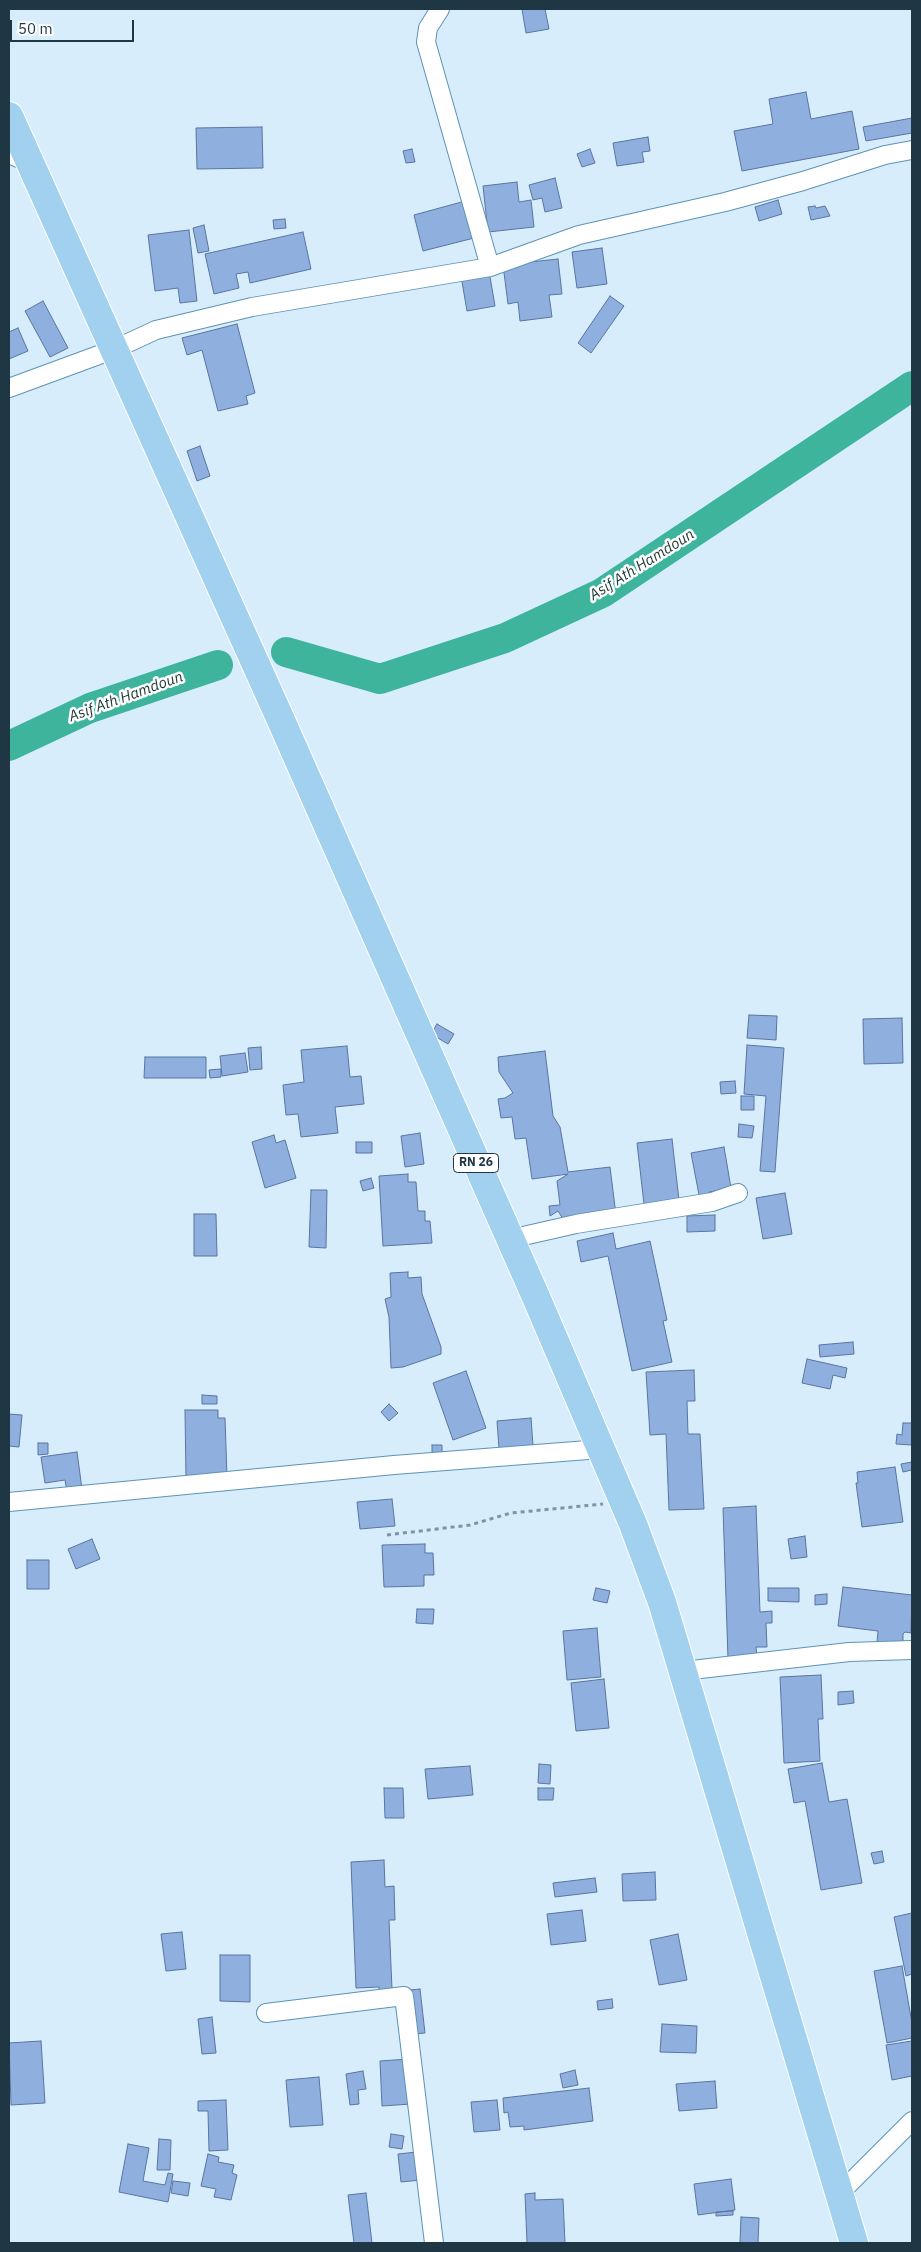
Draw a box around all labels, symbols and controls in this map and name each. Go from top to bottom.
scale bar [12,10,136,42]
text: 50 m [18,19,53,38]
water label: Asif Ath Hamdoun [586,526,698,604]
water label: Asif Ath Hamdoun [66,668,186,726]
road number: RN 26 [454,1154,498,1172]

